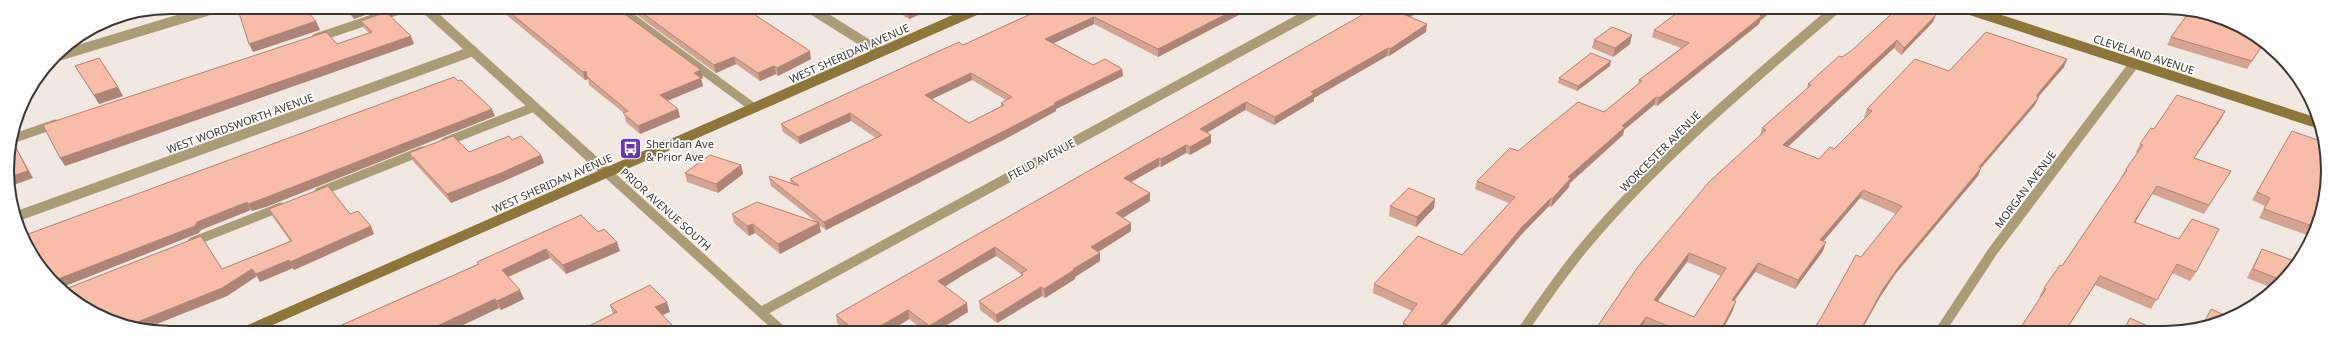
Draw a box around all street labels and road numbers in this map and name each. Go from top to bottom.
street label: WEST SHERIDAN AVENUE [787,20,911,86]
street label: CLEVELAND AVENUE [2092,31,2196,77]
street label: WEST WORDSWORTH AVENUE [164,89,316,157]
street label: WORCESTER AVENUE [1616,107,1704,195]
street label: FIELD AVENUE [1005,135,1077,183]
street label: MORGAN AVENUE [1991,147,2059,231]
street label: WEST SHERIDAN AVENUE [490,150,614,216]
street label: PRIOR AVENUE SOUTH [617,164,715,254]

